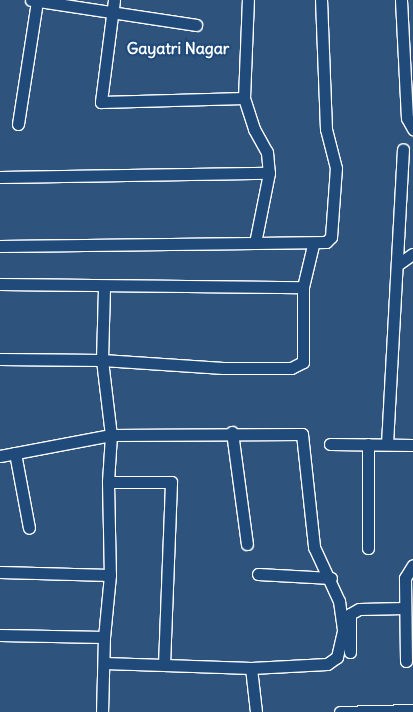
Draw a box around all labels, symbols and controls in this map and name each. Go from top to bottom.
district label: Gayatri Nagar [127,38,229,58]

